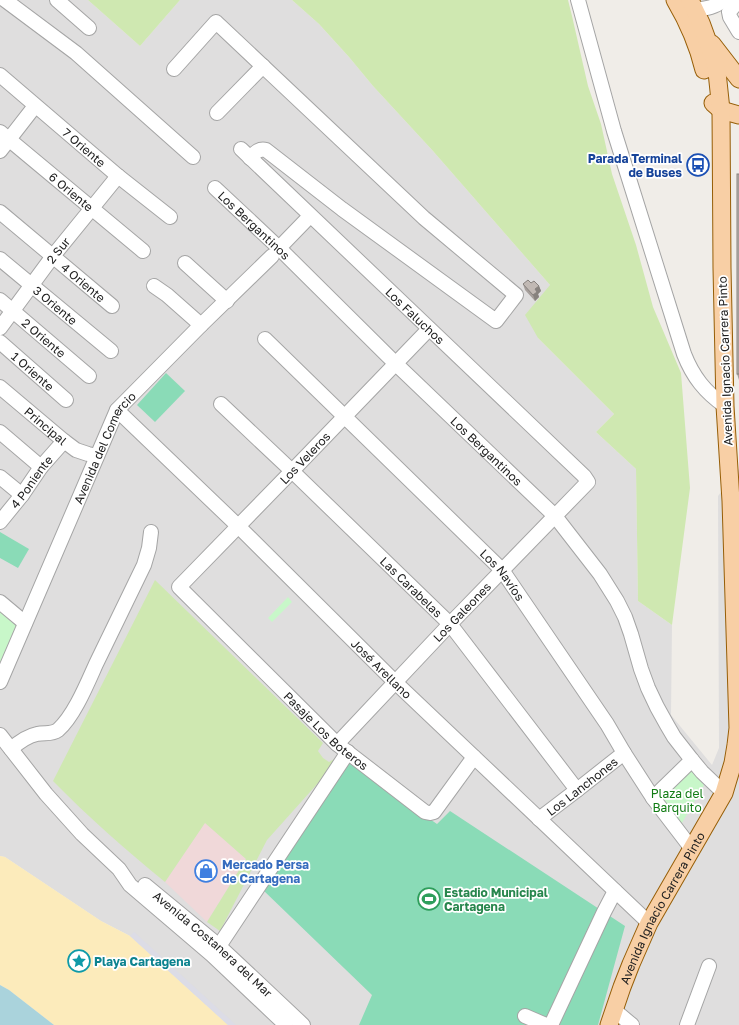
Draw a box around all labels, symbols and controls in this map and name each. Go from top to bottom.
street label: 7 Oriente [60,125,109,170]
place label: Parada Terminal de Buses [588,151,682,180]
bus stop icon: Parada Terminal de Buses [685,152,711,178]
street label: 6 Oriente [46,169,97,214]
street label: Los Bergantinos [215,188,293,262]
street label: 2 Sur [43,234,73,266]
street label: 4 Oriente [58,259,109,305]
street label: Avenida Ignacio Carrera Pinto [715,276,735,446]
street label: 3 Oriente [30,282,81,328]
street label: Los Faluchos [383,284,448,347]
street label: 2 Oriente [19,315,69,361]
street label: 1 Oriente [9,348,57,394]
street label: Avenida del Comercio [70,388,139,506]
street label: Principal [22,404,70,448]
street label: Los Bergantinos [448,413,526,488]
street label: Los Veleros [277,429,333,487]
street label: 4 Poniente [7,452,55,511]
street label: Los Navíos [477,546,528,603]
street label: Las Carabelas [377,553,446,620]
street label: Los Galeones [430,579,494,645]
street label: José Arellano [348,636,415,702]
street label: Pasaje Los Boteros [281,688,371,773]
street label: Los Lanchones [543,754,620,818]
park label: Plaza del Barquito [651,786,703,815]
street label: Avenida Ignacio Carrera Pinto [616,829,708,986]
place label: Mercado Persa de Cartagena [222,857,309,886]
shop icon: Mercado Persa de Cartagena [193,858,219,884]
place label: Estadio Municipal Cartagena [444,885,548,914]
sports icon: Estadio Municipal Cartagena [416,886,442,912]
street label: Avenida Costanera del Mar [150,888,276,1000]
place icon: Playa Cartagena [66,948,92,974]
place label: Playa Cartagena [94,954,190,969]

